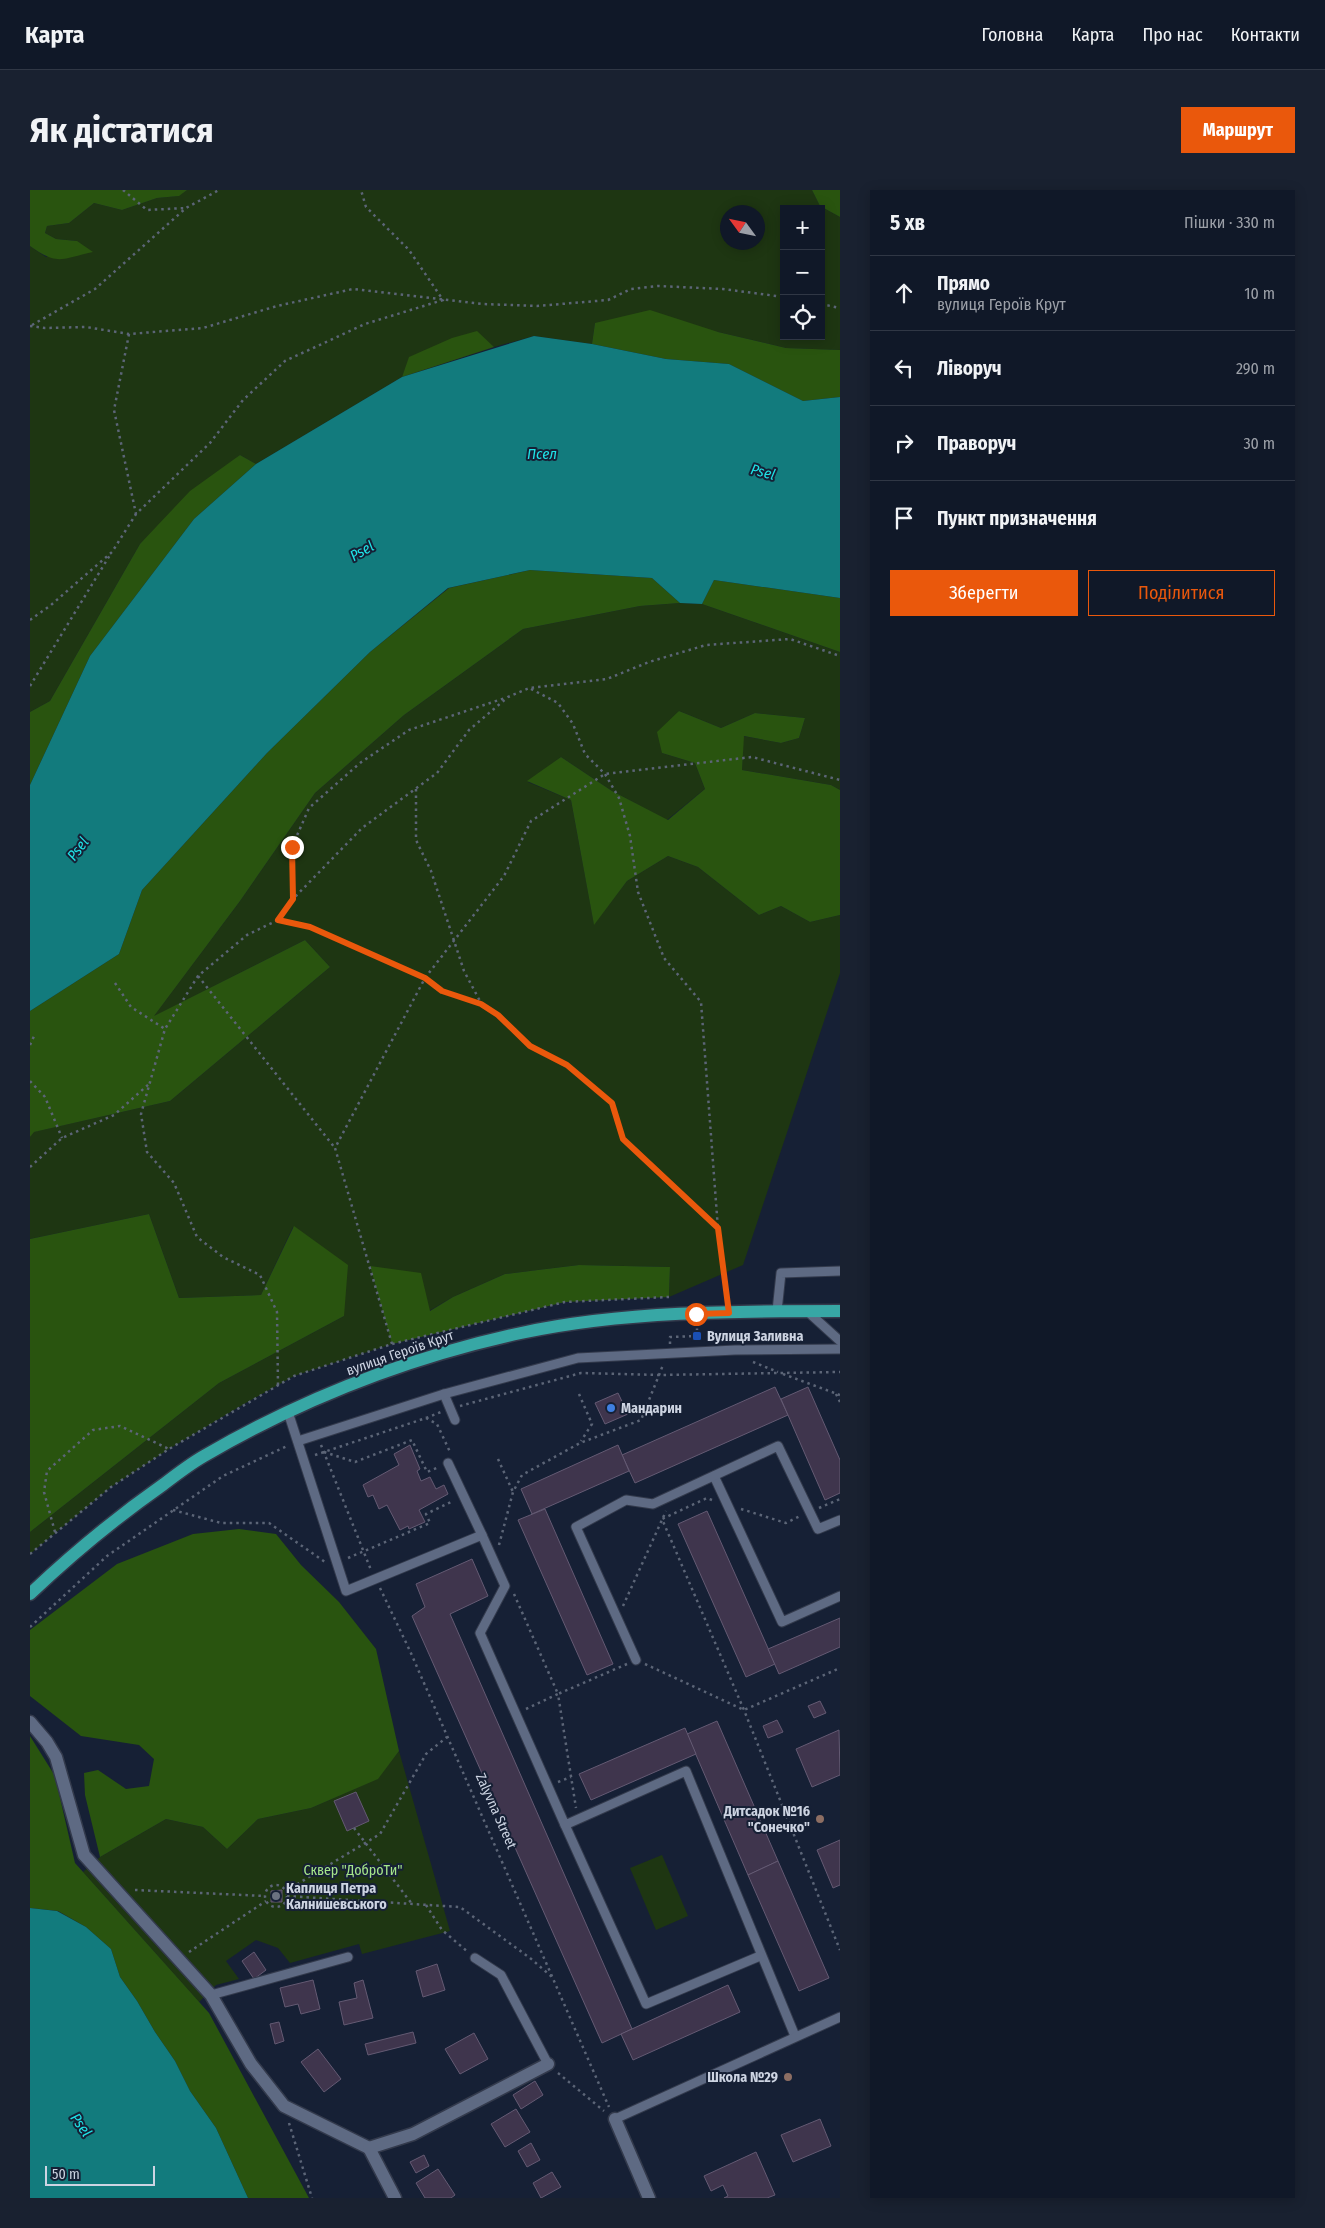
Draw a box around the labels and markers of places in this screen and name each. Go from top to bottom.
place label: Вулиця Заливна [707,1328,804,1345]
marker: Вулиця Заливна [691,1330,703,1342]
place label: Мандарин [621,1400,682,1417]
marker: Мандарин [605,1402,617,1414]
place label: Дитсадок №16 "Сонечко" [723,1803,810,1836]
marker: Дитсадок №16 "Сонечко" [814,1813,826,1825]
place label: Каплиця Петра Калнишевського [286,1880,387,1913]
marker: Каплиця Петра Калнишевського [270,1890,282,1902]
place label: Школа №29 [707,2069,778,2086]
marker: Школа №29 [782,2071,794,2083]

